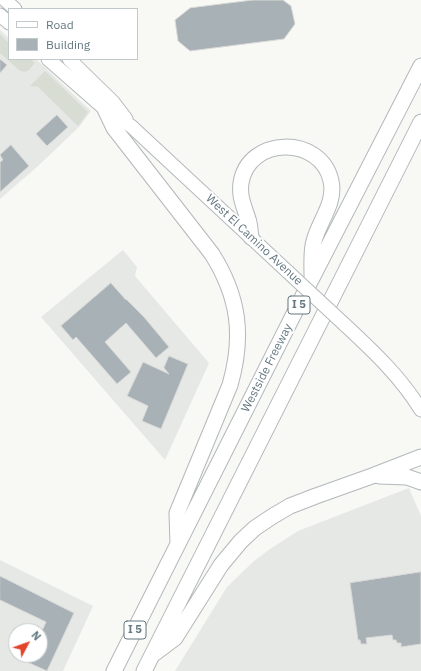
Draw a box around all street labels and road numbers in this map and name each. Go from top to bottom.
street label: West El Camino Avenue [203,192,305,288]
road number: I 5 [288,296,310,314]
street label: Westside Freeway [238,321,296,415]
road number: I 5 [124,621,146,639]

